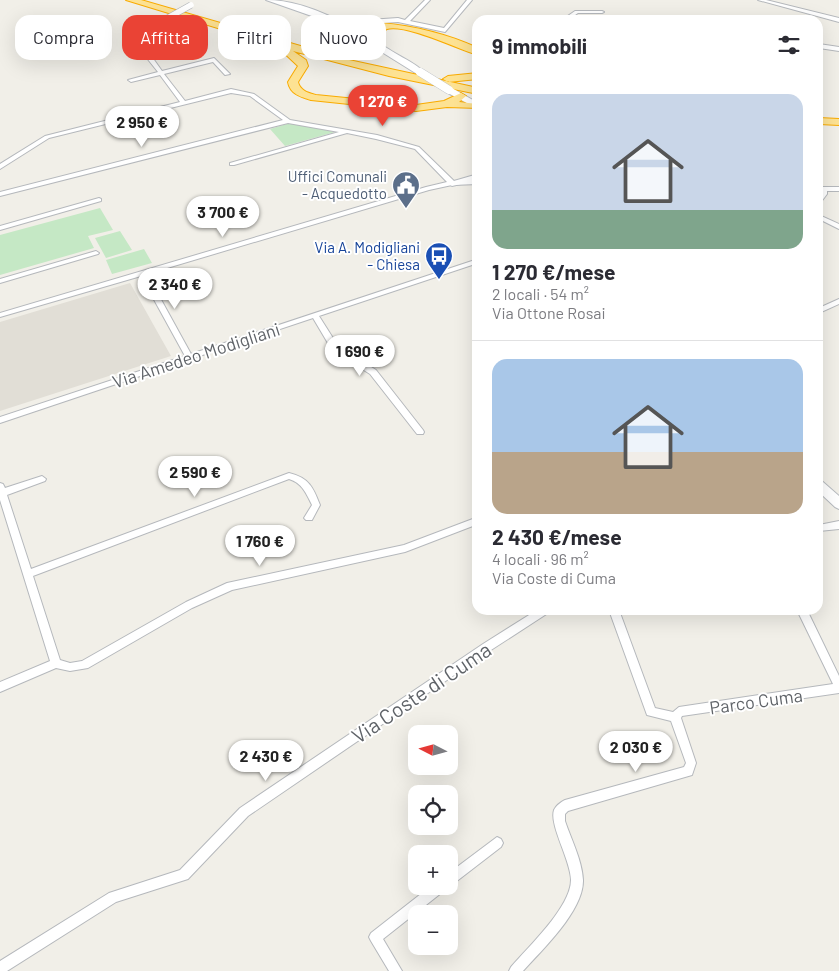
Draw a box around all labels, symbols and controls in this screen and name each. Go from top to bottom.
chip: Compra [15,15,112,60]
chip: Affitta [122,15,208,60]
chip: Filtri [218,15,291,60]
chip: Nuovo [301,15,386,60]
icon: filters [775,31,803,59]
text: 9 immobili [492,33,587,58]
pin: 1 270 € [337,84,429,127]
text: 1 270 € [359,91,407,110]
pin: 2 950 € [96,106,188,148]
text: 2 950 € [116,112,168,131]
icon: home [603,126,693,216]
place label: Uffici Comunali - Acquedotto [288,167,387,202]
public building icon: Uffici Comunali - Acquedotto [391,170,421,209]
pin: 3 700 € [177,196,269,238]
text: 3 700 € [197,202,249,221]
place label: Via A. Modigliani - Chiesa [315,238,420,273]
bus stop icon: Via A. Modigliani - Chiesa [424,241,454,280]
text: 1 270 €/mese [492,259,615,284]
pin: 2 340 € [129,268,221,310]
text: 2 340 € [149,274,201,293]
text: 2 locali · 54 m² [492,284,589,303]
text: Via Ottone Rosai [492,303,606,322]
street label: Via Amedeo Modigliani [109,317,283,393]
pin: 1 690 € [314,334,406,377]
text: 1 690 € [336,341,384,360]
icon: home [603,392,693,482]
pin: 2 590 € [149,456,241,498]
text: 2 590 € [169,462,221,481]
pin: 1 760 € [214,524,306,567]
text: 2 430 €/mese [492,524,622,549]
text: 1 760 € [236,531,284,550]
text: 4 locali · 96 m² [492,549,589,568]
text: Via Coste di Cuma [492,568,616,587]
street label: Via Coste di Cuma [347,636,495,748]
street label: Parco Cuma [708,684,804,718]
north arrow [408,725,458,775]
map controls [408,725,458,955]
pin: 2 030 € [590,730,682,773]
text: 2 030 € [610,737,662,756]
pin: 2 430 € [220,740,312,782]
text: 2 430 € [240,746,292,765]
button: locate [408,785,458,835]
button: + [408,845,458,895]
button: − [408,905,458,955]

